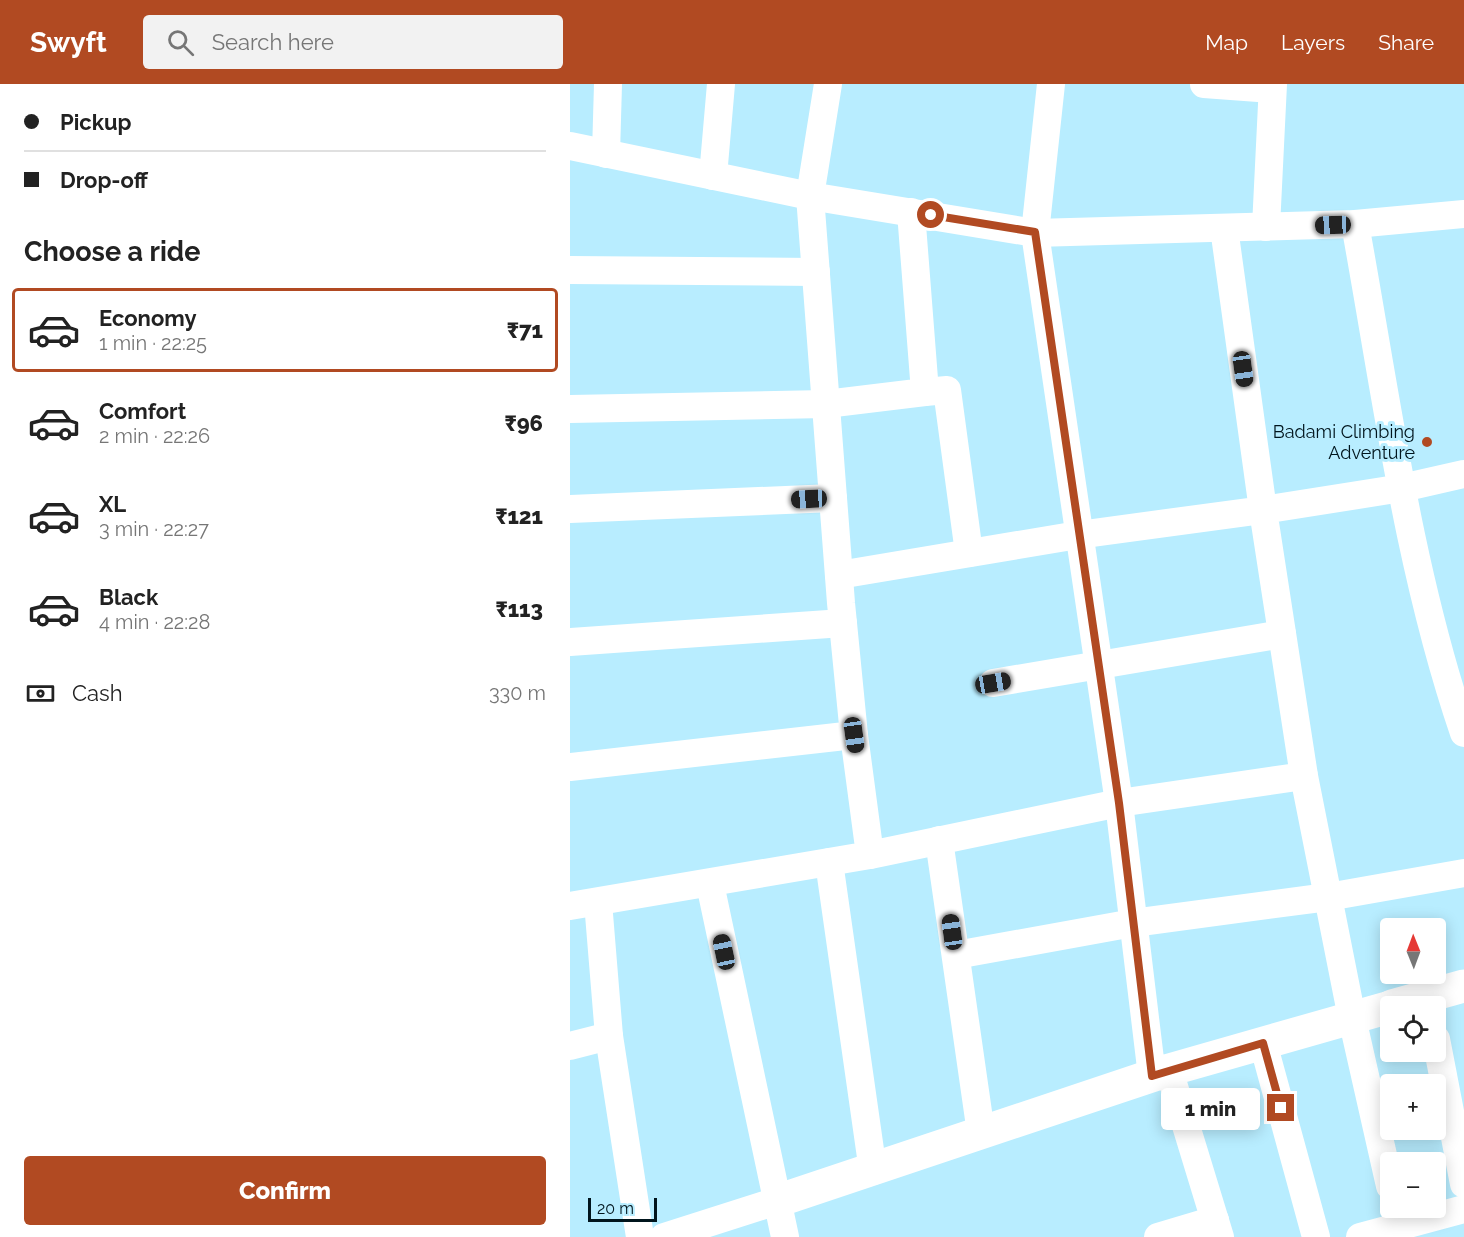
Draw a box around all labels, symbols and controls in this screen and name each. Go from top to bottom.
search box [143,15,563,69]
text: Swyft [30,26,107,59]
icon: search [164,26,197,59]
text: Search here [212,29,334,55]
text: Map [1205,30,1248,55]
text: Layers [1281,30,1345,55]
text: Share [1378,30,1434,55]
text: Pickup [60,109,132,135]
text: Drop-off [60,167,148,193]
route start [917,201,944,228]
car [1315,215,1351,235]
text: Choose a ride [24,236,200,267]
icon: car [27,303,81,357]
text: Economy [99,305,197,331]
text: ₹71 [507,317,543,343]
text: 1 min · 22:25 [99,331,207,355]
car [1232,350,1254,388]
icon: car [27,396,81,450]
text: Comfort [99,398,186,424]
text: ₹96 [504,410,543,436]
place label: Badami Climbing Adventure [1273,421,1415,463]
text: 2 min · 22:26 [99,424,210,448]
marker: Badami Climbing Adventure [1420,435,1434,449]
icon: car [27,489,81,543]
car [791,489,827,509]
text: XL [99,491,126,517]
text: ₹121 [495,503,543,529]
text: 3 min · 22:27 [99,517,209,541]
icon: car [27,582,81,636]
text: Black [99,584,158,610]
text: ₹113 [495,596,543,622]
text: 4 min · 22:28 [99,610,210,634]
car [974,671,1012,695]
icon: cash [24,677,57,710]
text: Cash [72,680,123,706]
text: 330 m [489,681,546,705]
car [843,716,865,754]
car [941,913,963,951]
north arrow [1380,918,1446,984]
map controls [1380,918,1446,1218]
car [711,933,737,971]
button: locate [1380,996,1446,1062]
button: + [1380,1074,1446,1140]
callout: 1 min [1161,1087,1260,1129]
route end [1267,1094,1294,1121]
text: 1 min [1185,1097,1236,1121]
button: − [1380,1152,1446,1218]
button: Confirm [24,1156,546,1225]
scale bar [588,1195,657,1222]
text: 20 m [597,1199,634,1218]

